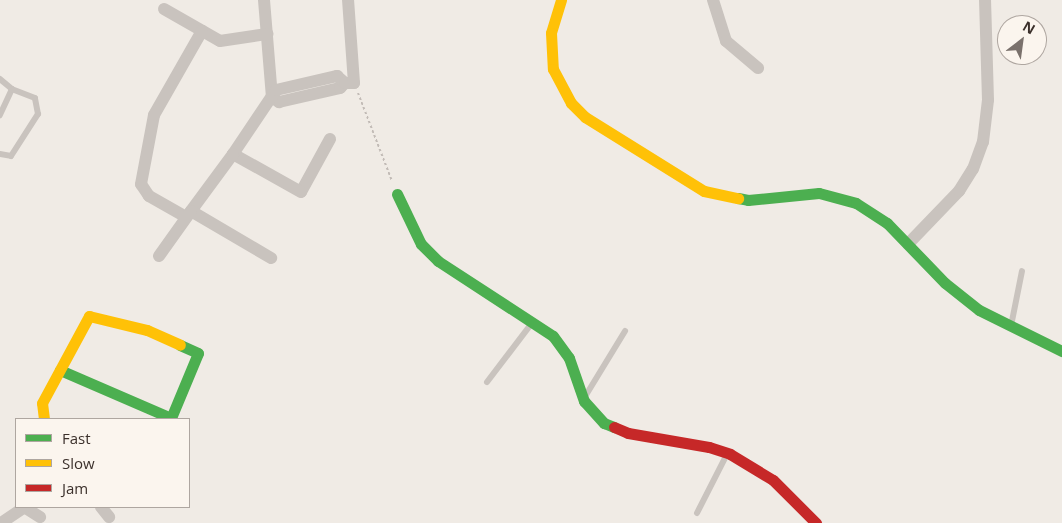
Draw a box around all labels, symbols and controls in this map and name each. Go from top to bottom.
north arrow [997,15,1047,65]
text: N [1020,16,1039,39]
legend [15,418,190,508]
text: Fast [62,428,91,448]
text: Slow [62,453,95,473]
text: Jam [62,478,88,498]

